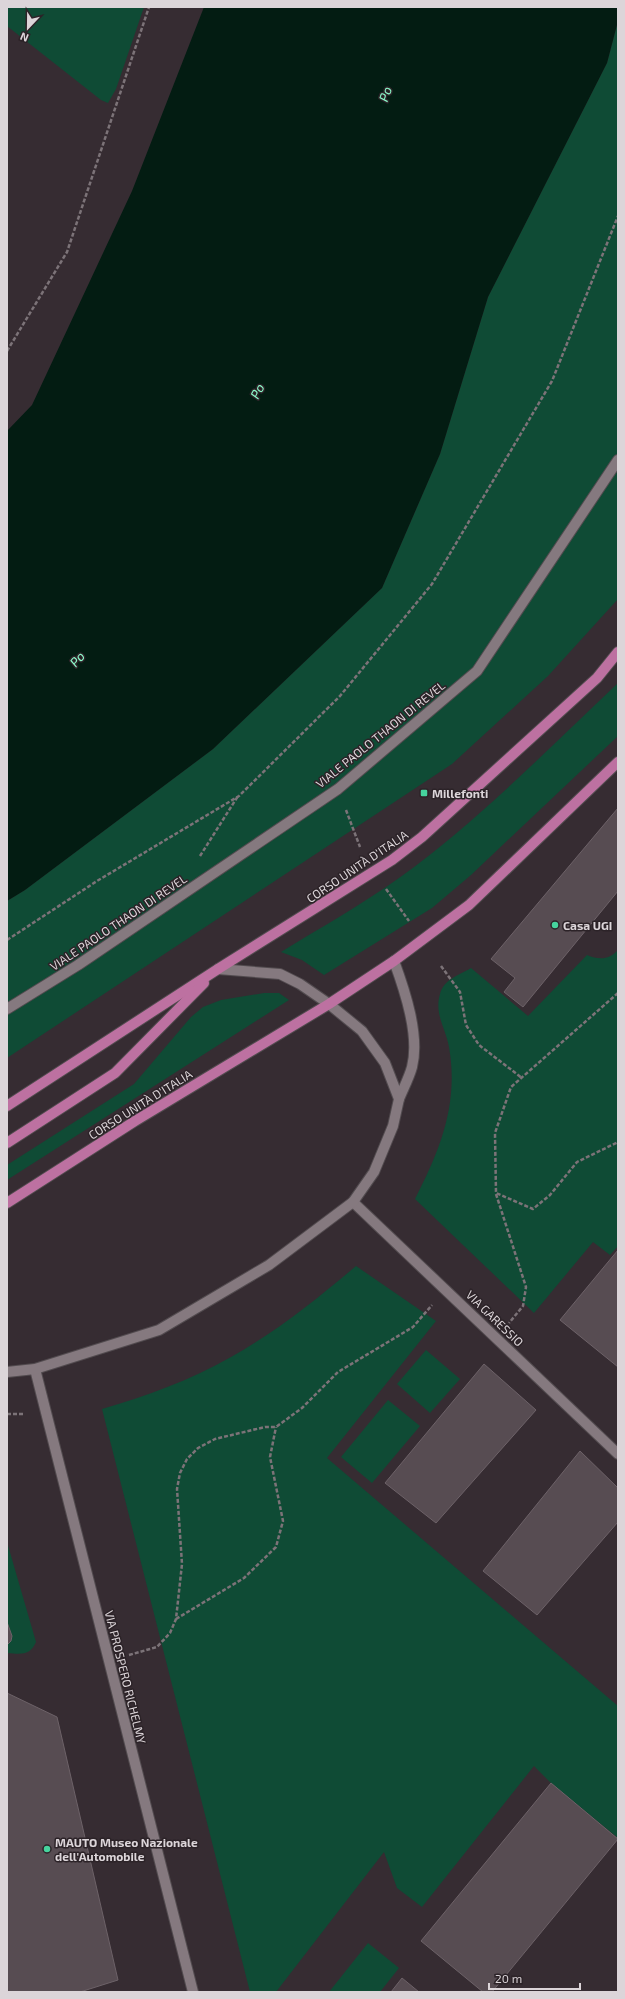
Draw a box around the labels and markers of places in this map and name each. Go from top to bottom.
place label: Millefonti [432,786,488,800]
marker: Millefonti [419,788,429,798]
place label: Casa UGI [563,918,612,932]
marker: Casa UGI [550,920,560,930]
place label: MAUTO Museo Nazionale dell'Automobile [55,1835,198,1863]
marker: MAUTO Museo Nazionale dell'Automobile [42,1844,52,1854]

